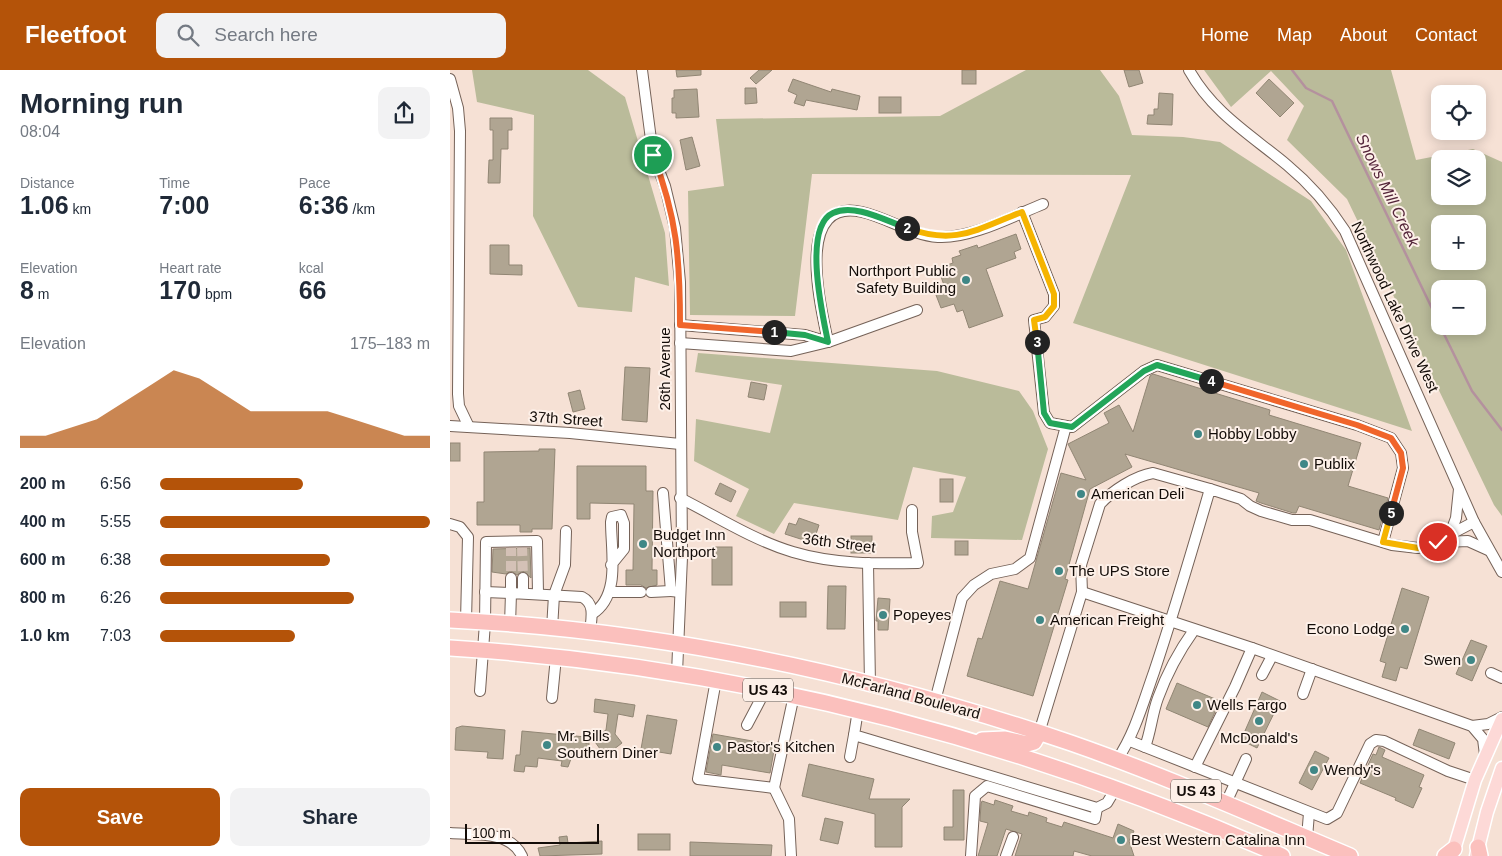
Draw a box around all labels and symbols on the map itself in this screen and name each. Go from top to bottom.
water label: Snows Mill Creek [1353,131,1423,250]
pin [632,134,674,176]
pin: 2 [894,216,920,240]
street label: Northwood Lake Drive West [1348,219,1443,396]
place label: Northport Public Safety Building [848,262,956,296]
marker: Northport Public Safety Building [960,274,972,286]
pin: 1 [762,320,786,344]
street label: 26th Avenue [656,327,673,411]
pin: 3 [1024,330,1050,354]
pin: 4 [1198,368,1224,394]
street label: 37th Street [529,407,604,430]
place label: Hobby Lobby [1208,425,1297,442]
marker: Hobby Lobby [1192,428,1204,440]
place label: Publix [1314,455,1355,472]
marker: Publix [1298,458,1310,470]
place label: American Deli [1091,485,1184,502]
marker: American Deli [1075,488,1087,500]
pin: 5 [1378,500,1404,526]
pin [1417,521,1459,563]
place label: Budget Inn Northport [653,526,726,560]
street label: 36th Street [802,530,877,556]
marker: Budget Inn Northport [637,538,649,550]
place label: The UPS Store [1069,562,1170,579]
marker: The UPS Store [1053,565,1065,577]
place label: Popeyes [893,606,951,623]
marker: Popeyes [877,609,889,621]
place label: American Freight [1050,611,1165,628]
marker: American Freight [1034,614,1046,626]
place label: Econo Lodge [1307,620,1395,637]
marker: Econo Lodge [1399,623,1411,635]
place label: Swen [1423,651,1461,668]
marker: Swen [1465,654,1477,666]
street label: McFarland Boulevard [840,669,982,722]
road number: US 43 [743,678,793,702]
place label: Wells Fargo [1207,696,1287,713]
marker: Wells Fargo [1191,699,1203,711]
marker: McDonald's [1253,715,1265,727]
place label: Mr. Bills Southern Diner [557,727,658,761]
place label: McDonald's [1220,729,1298,746]
place label: Pastor's Kitchen [727,738,835,755]
marker: Mr. Bills Southern Diner [541,739,553,751]
marker: Pastor's Kitchen [711,741,723,753]
place label: Wendy's [1324,761,1381,778]
marker: Wendy's [1308,764,1320,776]
road number: US 43 [1171,779,1221,802]
scale bar [465,821,599,844]
place label: Best Western Catalina Inn [1131,831,1305,848]
marker: Best Western Catalina Inn [1115,834,1127,846]

